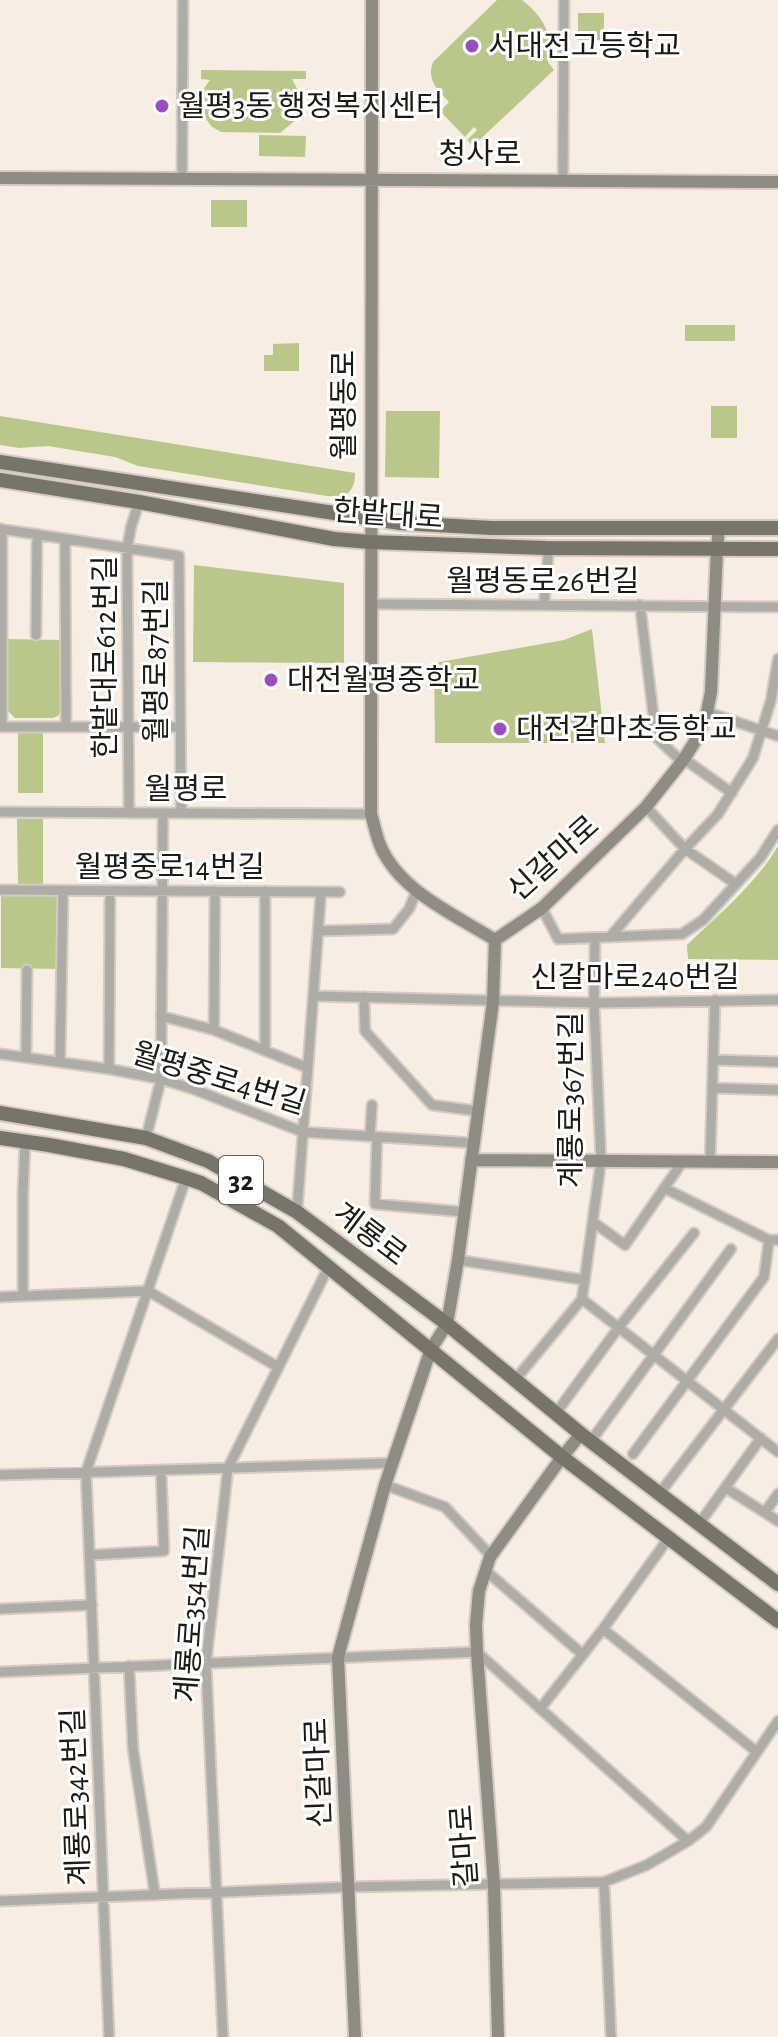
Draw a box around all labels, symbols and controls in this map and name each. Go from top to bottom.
place label: 서대전고등학교 [488,30,681,62]
marker: 서대전고등학교 [463,37,481,55]
place label: 월평3동 행정복지센터 [178,90,444,122]
marker: 월평3동 행정복지센터 [153,97,171,115]
street label: 청사로 [439,139,521,170]
street label: 월평동로 [329,350,360,460]
street label: 한밭대로 [332,494,444,534]
street label: 한밭대로612번길 [89,555,121,759]
street label: 월평동로26번길 [446,566,640,597]
street label: 월평로87번길 [141,579,172,743]
place label: 대전월평중학교 [287,665,480,696]
marker: 대전월평중학교 [262,671,280,689]
place label: 대전갈마초등학교 [516,713,737,745]
marker: 대전갈마초등학교 [491,720,509,738]
street label: 월평로 [145,774,227,805]
street label: 신갈마로 [501,809,605,907]
street label: 월평중로14번길 [75,852,265,883]
street label: 신갈마로240번길 [530,961,740,993]
street label: 계룡로367번길 [555,1012,587,1188]
street label: 월평중로4번길 [128,1037,309,1120]
road number: 32 [219,1156,263,1204]
street label: 계룡로 [327,1196,413,1272]
street label: 계룡로354번길 [170,1524,214,1704]
street label: 계룡로342번길 [57,1707,95,1887]
street label: 신갈마로 [300,1717,336,1829]
street label: 갈마로 [445,1804,483,1888]

